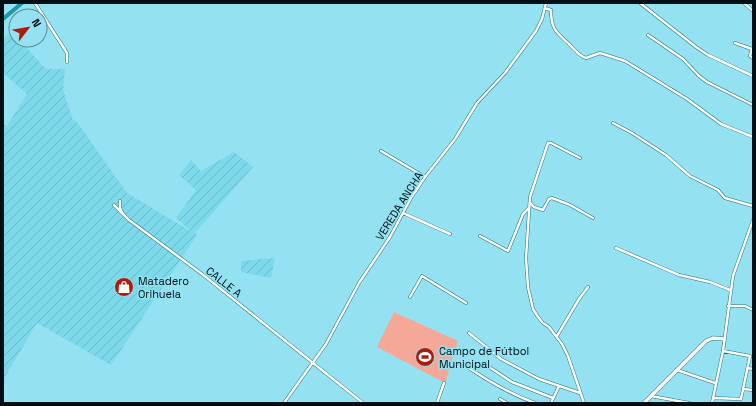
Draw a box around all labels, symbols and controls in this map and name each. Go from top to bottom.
north arrow [8,8,48,48]
text: N [29,16,44,30]
street label: VEREDA ANCHA [372,169,426,243]
street label: CALLE A [203,264,245,300]
place label: Matadero Orihuela [138,274,189,301]
shop icon: Matadero Orihuela [113,276,135,298]
place label: Campo de Fútbol Municipal [439,344,529,371]
sports icon: Campo de Fútbol Municipal [414,346,436,368]

